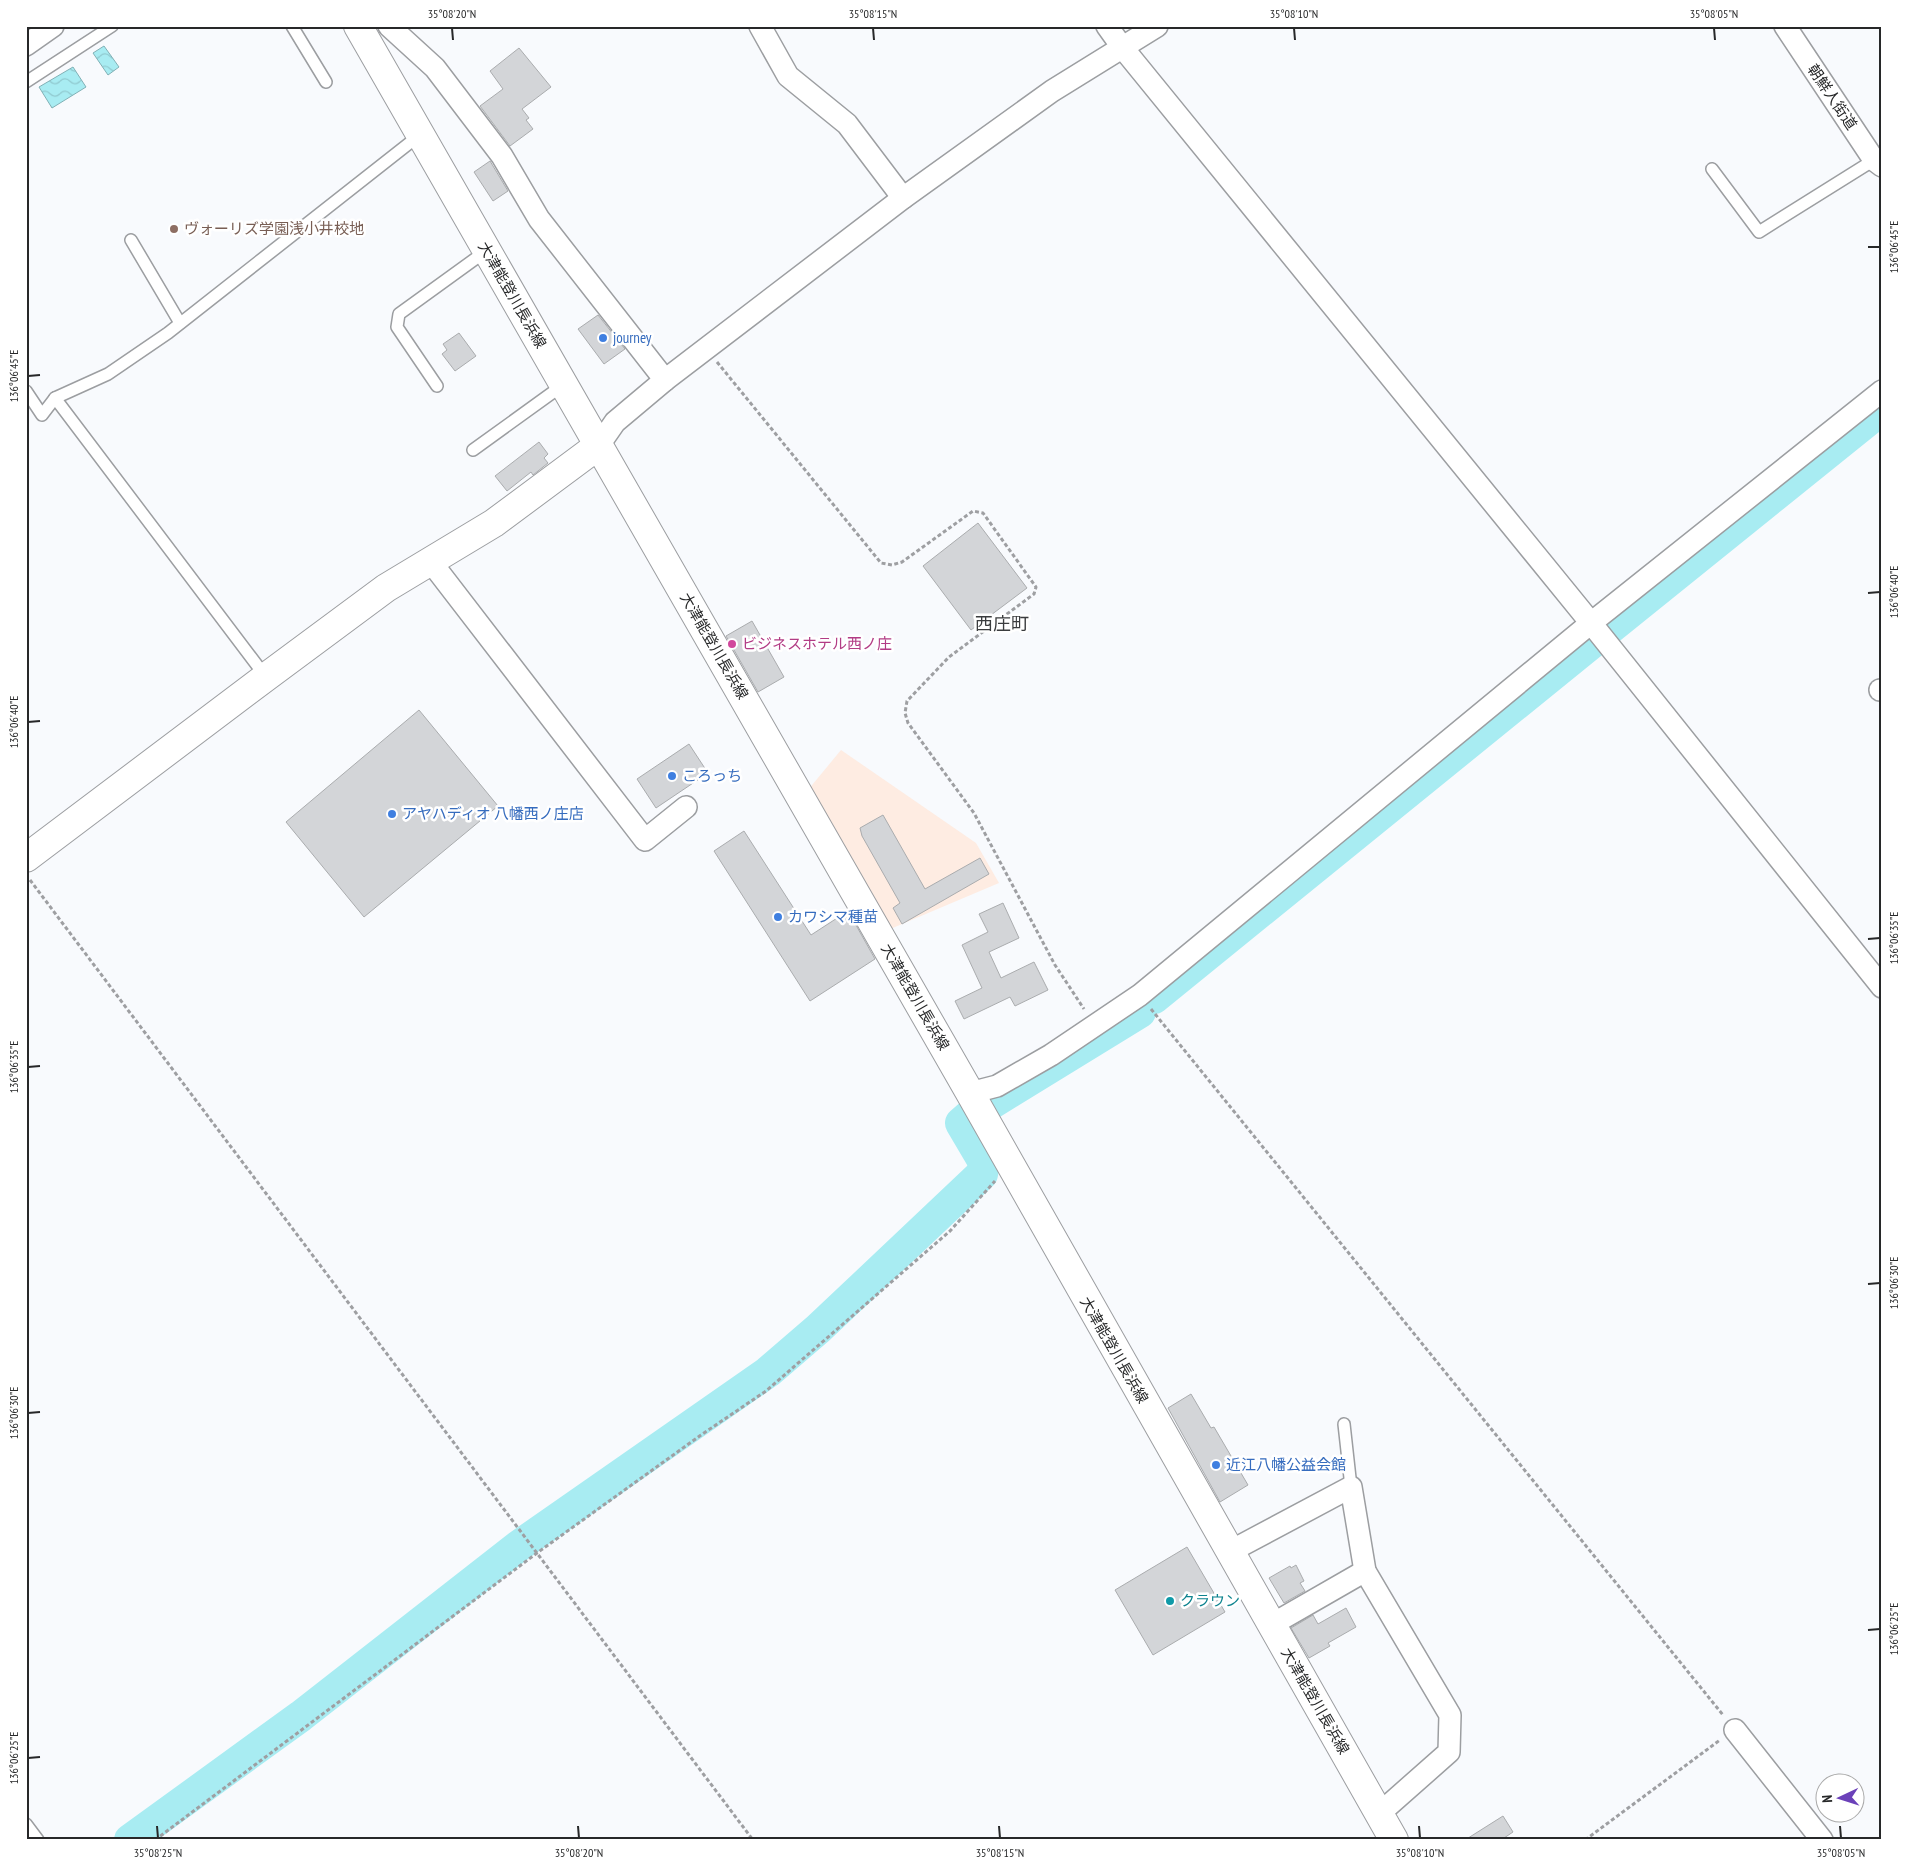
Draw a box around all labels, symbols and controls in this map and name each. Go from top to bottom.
text: 35°08'20"N [428,6,476,21]
text: 35°08'15"N [849,6,897,21]
text: 35°08'10"N [1270,6,1318,21]
text: 35°08'05"N [1690,6,1738,21]
street label: 朝鮮人街道 [1804,60,1861,133]
place label: ヴォーリズ学園浅小井校地 [184,219,364,238]
text: 136°06'45"E [1886,221,1901,273]
marker: ヴォーリズ学園浅小井校地 [168,223,180,235]
street label: 大津能登川長浜線 [474,238,551,351]
place label: journey [613,328,652,347]
marker: journey [597,332,609,344]
text: 136°06'45"E [6,350,21,402]
text: 136°06'40"E [1886,566,1901,618]
street label: 大津能登川長浜線 [676,589,753,702]
district label: 西庄町 [975,612,1029,635]
place label: ビジネスホテル西ノ庄 [742,634,892,653]
marker: ビジネスホテル西ノ庄 [726,638,738,650]
text: 136°06'40"E [6,696,21,748]
place label: ころっち [682,766,742,785]
marker: ころっち [666,770,678,782]
place label: アヤハディオ 八幡西ノ庄店 [402,804,584,823]
marker: アヤハディオ 八幡西ノ庄店 [386,808,398,820]
place label: カワシマ種苗 [788,907,878,926]
marker: カワシマ種苗 [772,911,784,923]
text: 136°06'35"E [1886,912,1901,964]
street label: 大津能登川長浜線 [877,940,954,1053]
text: 136°06'35"E [6,1041,21,1093]
text: 136°06'30"E [1886,1257,1901,1309]
street label: 大津能登川長浜線 [1076,1293,1153,1406]
text: 136°06'30"E [6,1387,21,1439]
place label: 近江八幡公益会館 [1226,1455,1346,1474]
marker: 近江八幡公益会館 [1210,1459,1222,1471]
place label: クラウン [1180,1591,1240,1610]
marker: クラウン [1164,1595,1176,1607]
text: 136°06'25"E [1886,1603,1901,1655]
street label: 大津能登川長浜線 [1277,1644,1354,1757]
text: 136°06'25"E [6,1732,21,1784]
north arrow [1816,1774,1866,1824]
text: N [1818,1795,1836,1803]
text: 35°08'25"N [134,1845,182,1860]
text: 35°08'20"N [555,1845,603,1860]
text: 35°08'15"N [976,1845,1024,1860]
text: 35°08'10"N [1396,1845,1444,1860]
text: 35°08'05"N [1817,1845,1865,1860]

